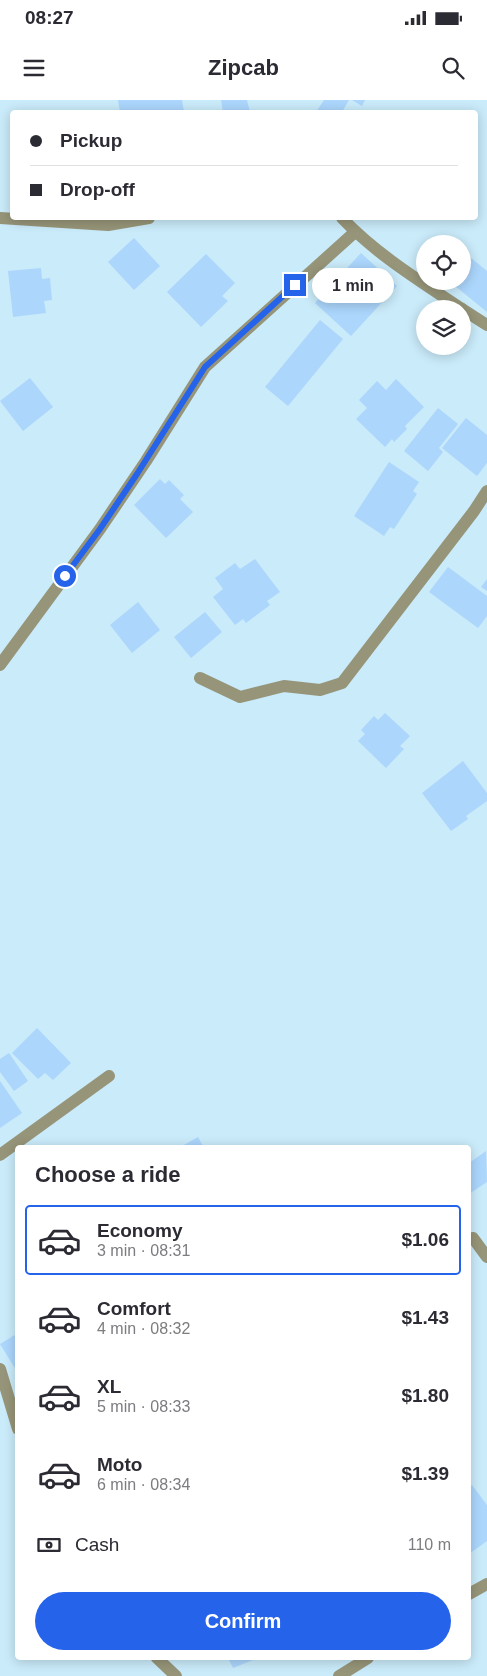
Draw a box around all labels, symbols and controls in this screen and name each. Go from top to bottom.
text: 08:27 [25,7,74,28]
icon: menu [20,54,48,82]
icon: search [439,54,467,82]
text: Zipcab [208,55,279,80]
text: Pickup [60,130,122,151]
text: Drop-off [60,179,135,200]
map controls [416,235,471,355]
button: locate [416,235,471,290]
callout: 1 min [312,268,395,302]
route end [284,274,306,296]
text: 1 min [332,277,374,294]
button: layers [416,300,471,355]
route start [54,565,76,587]
text: Choose a ride [35,1162,180,1187]
icon: car [37,1218,82,1263]
text: Economy [97,1220,183,1241]
text: $1.06 [401,1229,449,1250]
text: 3 min · 08:31 [97,1242,190,1259]
icon: car [37,1296,82,1341]
text: Comfort [97,1298,171,1319]
text: $1.43 [401,1307,449,1328]
text: 4 min · 08:32 [97,1320,190,1337]
icon: car [37,1374,82,1419]
text: XL [97,1376,121,1397]
text: $1.80 [401,1385,449,1406]
text: 5 min · 08:33 [97,1398,190,1415]
icon: car [37,1452,82,1497]
text: Moto [97,1454,142,1475]
text: $1.39 [401,1463,449,1484]
text: 6 min · 08:34 [97,1476,190,1493]
icon: cash [35,1531,63,1559]
text: Cash [75,1534,119,1555]
text: 110 m [408,1536,451,1553]
button: Confirm [35,1592,451,1650]

